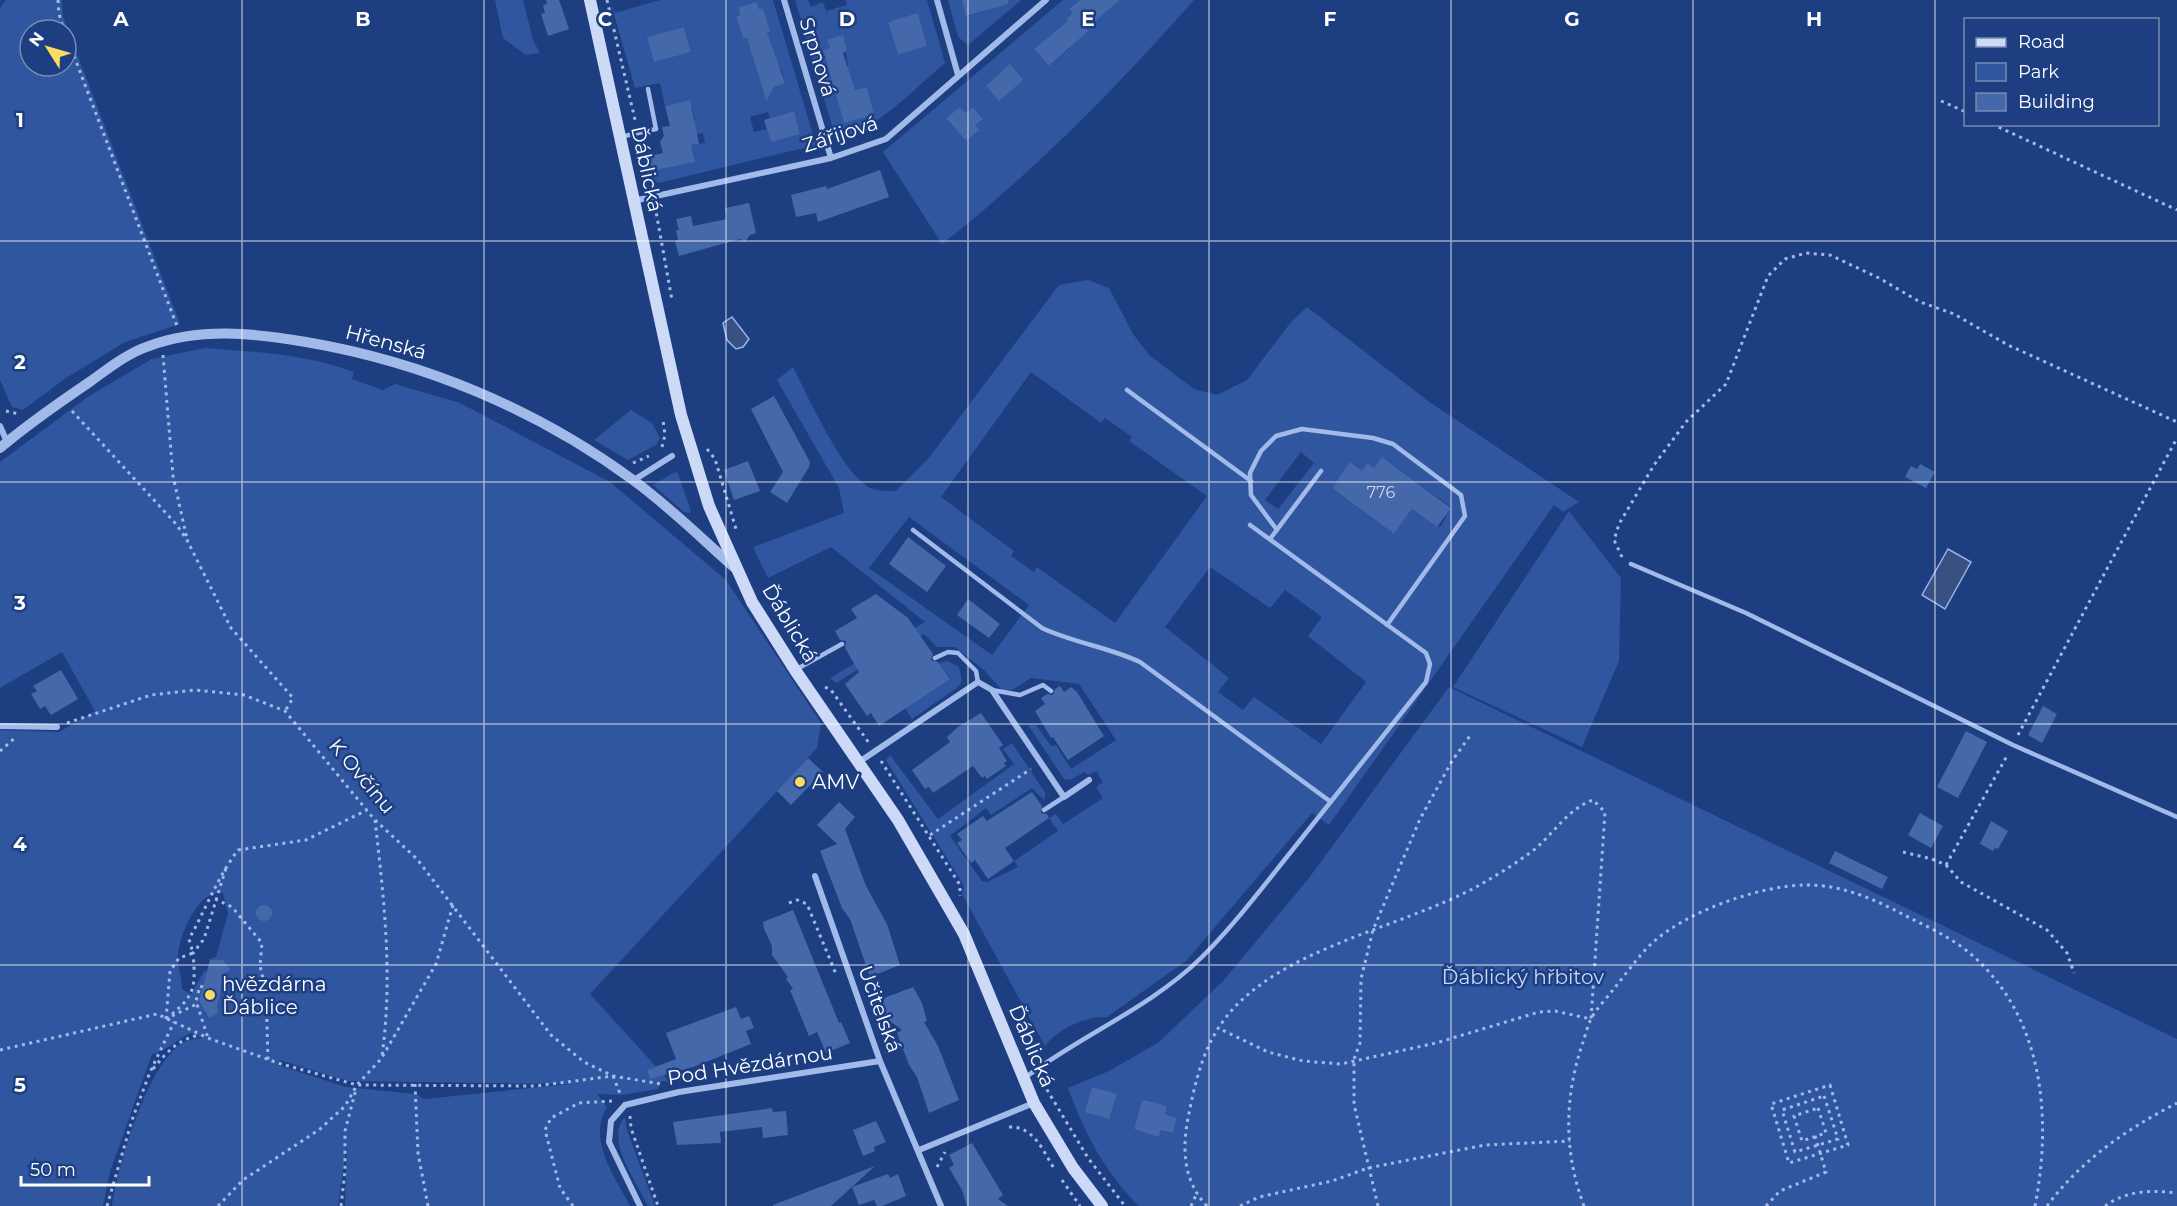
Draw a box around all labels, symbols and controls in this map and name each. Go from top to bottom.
text: A [112,7,129,31]
text: B [355,7,371,31]
text: C [598,7,613,31]
text: D [839,7,855,31]
text: E [1081,7,1095,31]
text: F [1324,7,1337,31]
text: G [1564,7,1580,31]
text: H [1806,7,1822,31]
street label: Srpnová [795,14,841,100]
north arrow [18,18,78,78]
legend [1964,18,2159,126]
text: N [25,28,48,50]
text: Road [2018,31,2065,53]
text: Park [2018,61,2059,83]
text: Building [2018,91,2095,113]
text: 1 [16,108,24,132]
street label: Zářijová [799,111,881,157]
street label: Ďáblická [626,124,668,214]
street label: Hřenská [343,320,429,364]
text: 2 [14,350,26,374]
house number: 776 [1367,483,1395,502]
street label: Ďáblická [757,579,823,667]
text: 3 [13,591,26,615]
street label: K Ovčínu [324,734,400,818]
place label: AMV [812,770,859,794]
marker: AMV [793,775,807,789]
text: 4 [13,832,27,856]
street label: Učitelská [853,962,907,1056]
park label: Ďáblický hřbitov [1442,965,1604,989]
place label: hvězdárna Ďáblice [222,972,326,1019]
marker: hvězdárna Ďáblice [203,988,217,1002]
street label: Ďáblická [1004,1001,1060,1091]
street label: Pod Hvězdárnou [666,1040,834,1090]
text: 5 [14,1073,26,1097]
scale bar [21,1149,148,1187]
text: 50 m [30,1159,76,1181]

